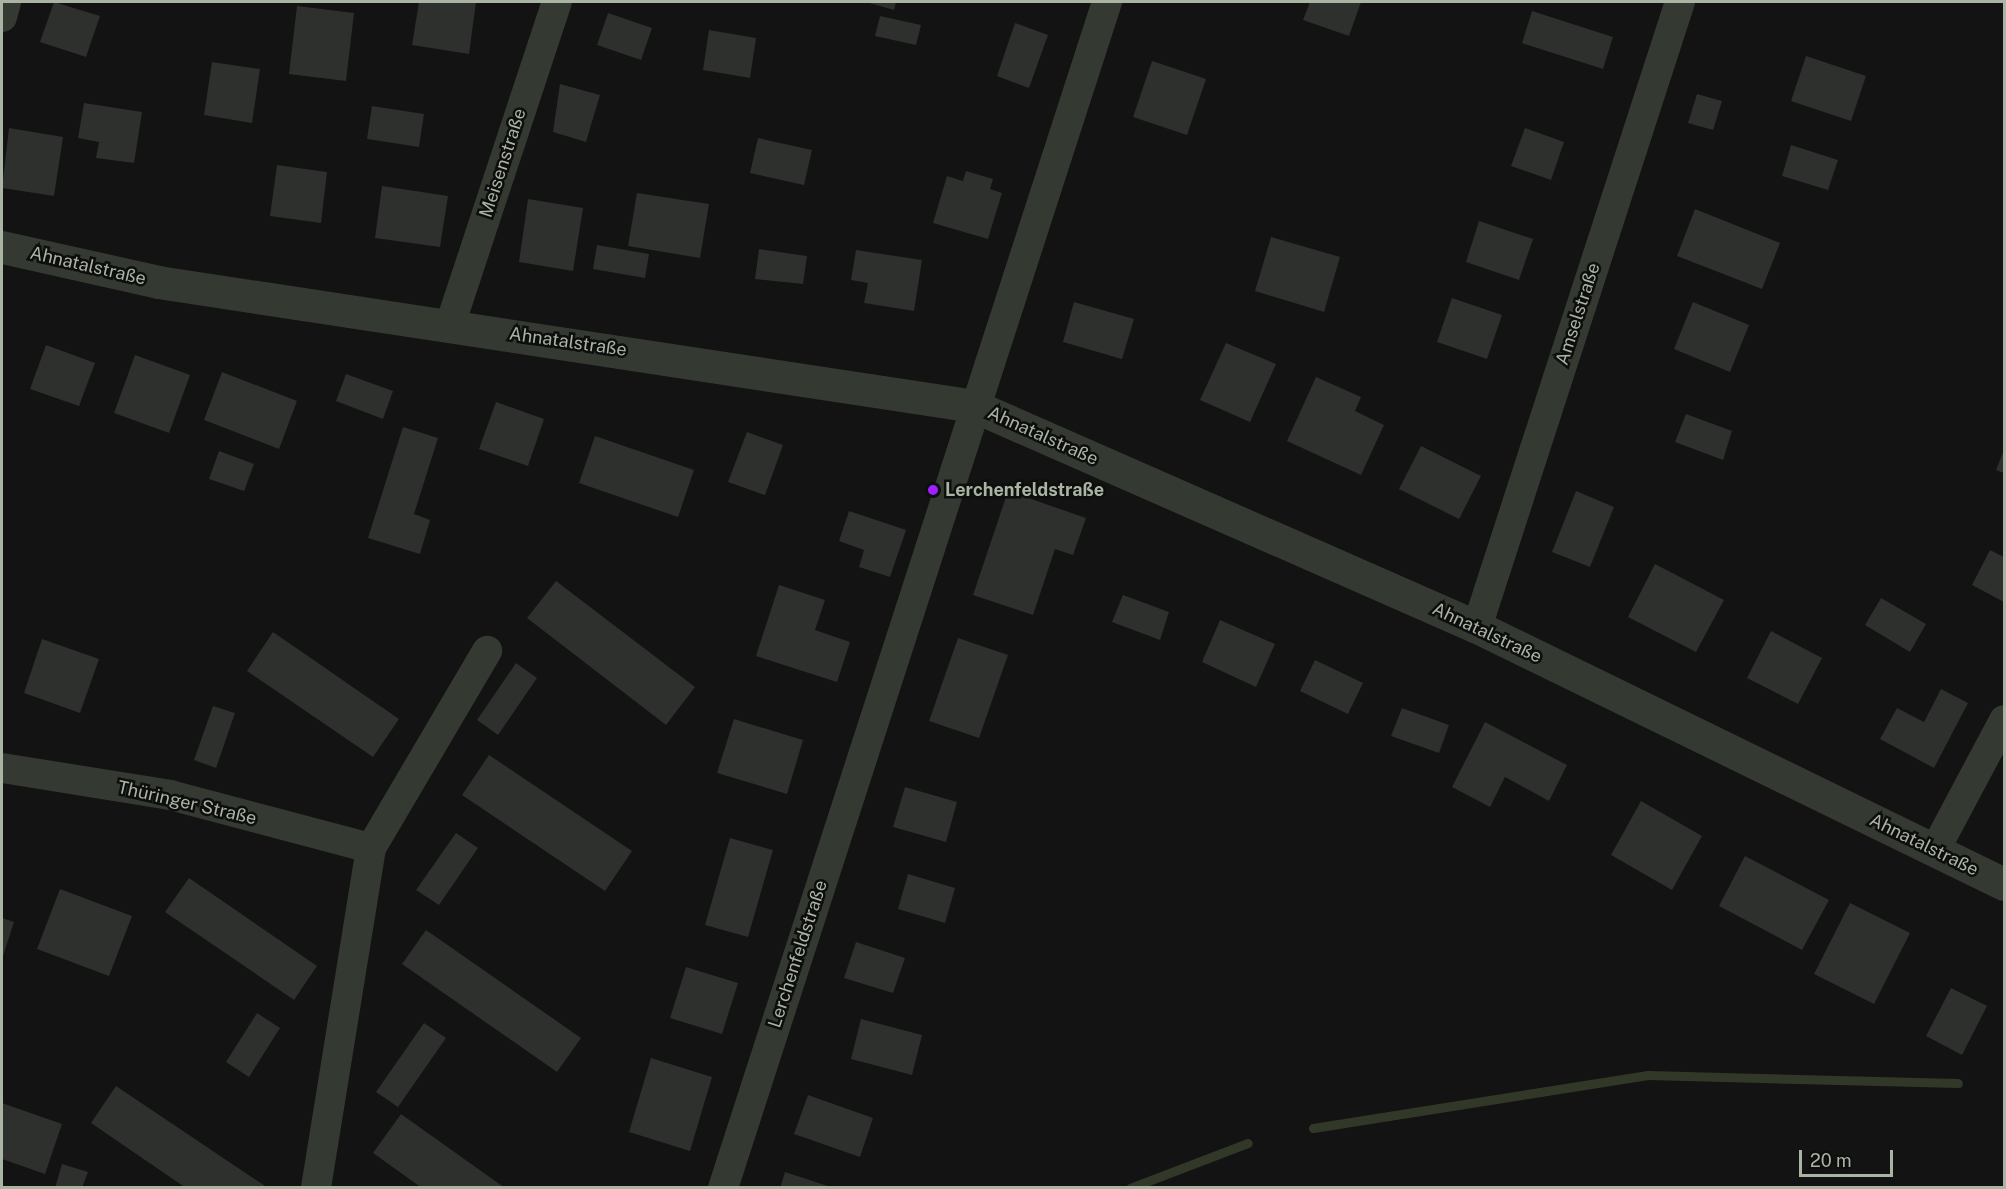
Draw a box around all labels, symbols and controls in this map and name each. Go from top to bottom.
street label: Meisenstraße [475,106,531,220]
street label: Ahnatalstraße [28,242,148,290]
street label: Amselstraße [1551,260,1605,368]
street label: Ahnatalstraße [508,323,628,361]
street label: Ahnatalstraße [984,402,1102,470]
place label: Lerchenfeldstraße [945,479,1104,501]
marker: Lerchenfeldstraße [926,483,940,497]
street label: Ahnatalstraße [1429,598,1545,668]
street label: Thüringer Straße [115,776,259,830]
street label: Ahnatalstraße [1866,809,1982,881]
street label: Lerchenfeldstraße [764,878,832,1030]
scale bar [1802,1138,1896,1176]
text: 20 m [1810,1150,1852,1171]

